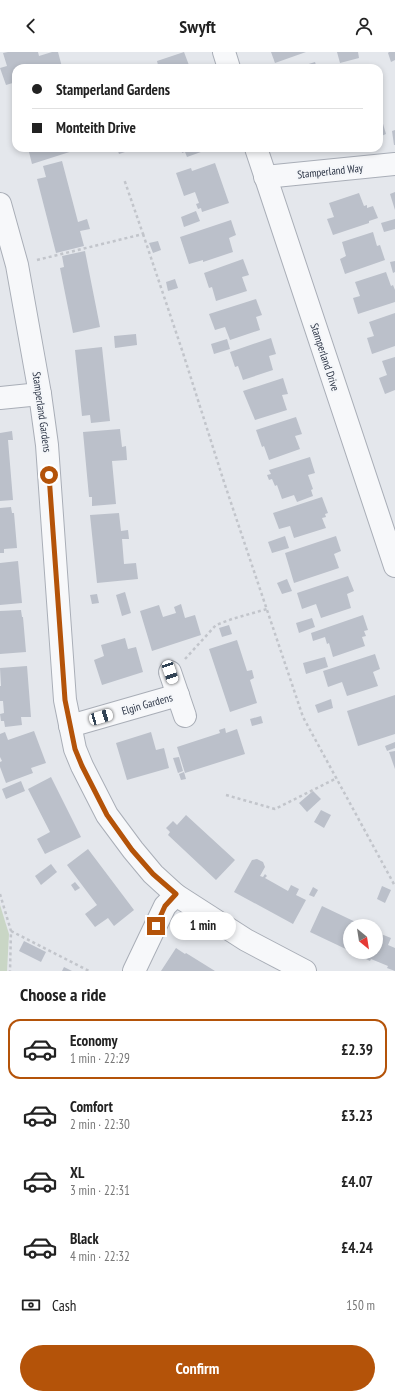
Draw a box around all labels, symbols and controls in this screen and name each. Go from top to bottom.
icon: back [20,15,42,37]
text: Swyft [179,15,216,38]
icon: person [353,15,375,37]
text: Stamperland Gardens [56,80,170,99]
text: Monteith Drive [56,118,136,137]
street label: Stamperland Way [296,161,364,181]
street label: Stamperland Drive [307,321,343,393]
street label: Stamperland Gardens [29,371,55,453]
route start [40,466,58,484]
car [160,659,180,685]
street label: Elgin Gardens [120,690,174,718]
car [88,708,114,726]
callout: 1 min [170,912,236,940]
route end [147,917,165,935]
text: 1 min [190,917,216,934]
north arrow [343,919,383,959]
map controls [343,919,383,959]
text: Choose a ride [20,983,106,1006]
icon: car [22,1031,58,1067]
text: Economy [70,1031,118,1050]
text: £2.39 [341,1040,373,1059]
text: 1 min · 22:29 [70,1050,130,1067]
icon: car [22,1097,58,1133]
text: Comfort [70,1097,113,1116]
text: £3.23 [341,1106,373,1125]
text: 2 min · 22:30 [70,1116,130,1133]
icon: car [22,1163,58,1199]
text: XL [70,1163,84,1182]
text: £4.07 [341,1172,373,1191]
text: 3 min · 22:31 [70,1182,130,1199]
icon: car [22,1229,58,1265]
text: Black [70,1229,99,1248]
text: £4.24 [341,1238,373,1257]
text: 4 min · 22:32 [70,1248,130,1265]
icon: cash [20,1294,42,1316]
text: Cash [52,1296,76,1315]
text: 150 m [346,1297,375,1314]
button: Confirm [20,1345,375,1391]

